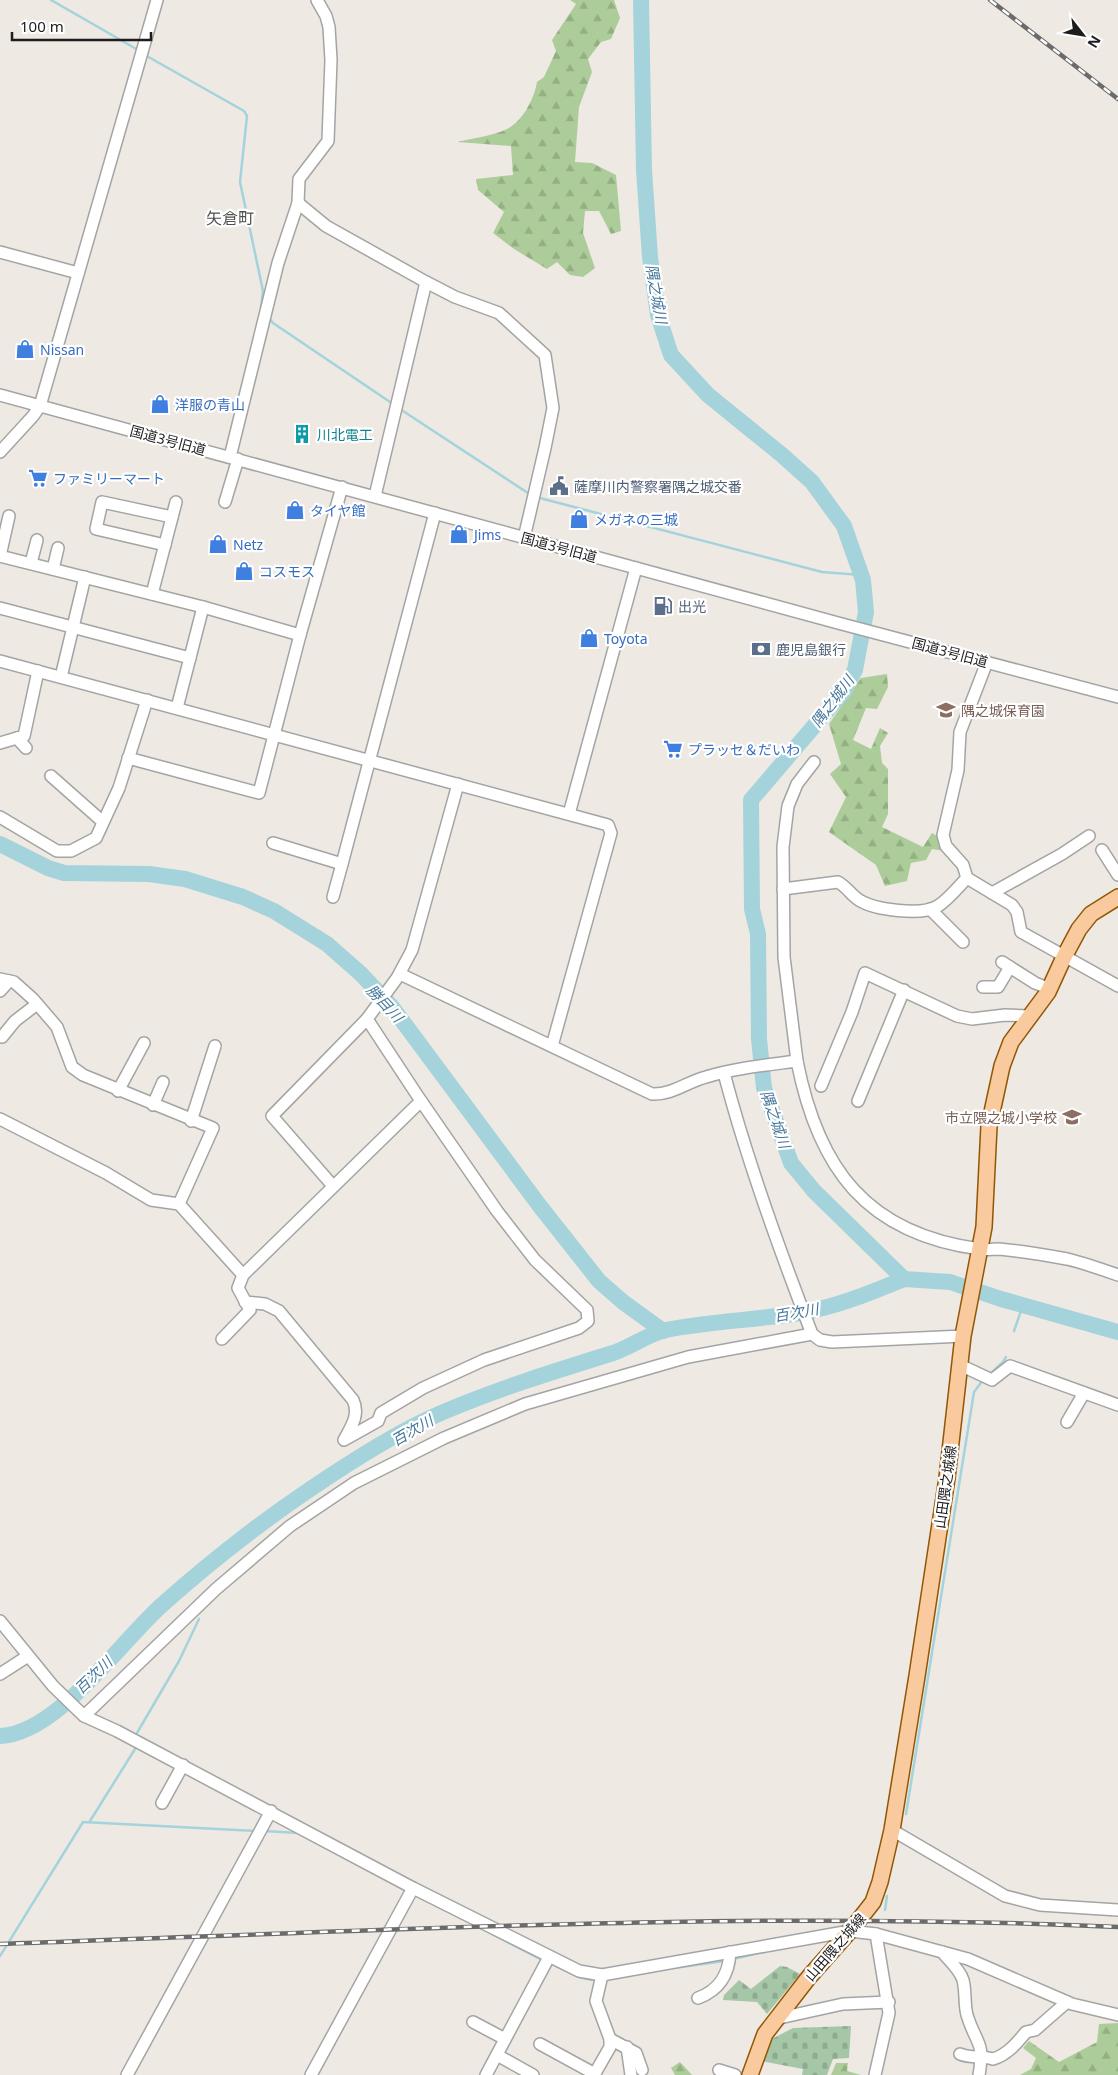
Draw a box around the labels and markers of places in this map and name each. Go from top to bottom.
shop icon: Nissan [14,338,36,360]
place label: Nissan [40,340,84,359]
shop icon: 洋服の青山 [149,393,171,415]
place label: 洋服の青山 [175,395,245,414]
building icon: 川北電工 [291,423,313,445]
place label: 川北電工 [317,425,373,444]
supermarket icon: ファミリーマート [27,467,49,489]
place label: ファミリーマート [53,469,165,488]
public building icon: 薩摩川内警察署隅之城交番 [548,475,570,497]
place label: 薩摩川内警察署隅之城交番 [574,477,742,496]
shop icon: タイヤ館 [284,499,306,521]
place label: タイヤ館 [310,501,366,520]
shop icon: メガネの三城 [568,508,590,530]
place label: メガネの三城 [594,510,678,529]
shop icon: Jims [448,523,470,545]
place label: Jims [472,525,502,544]
shop icon: Netz [207,533,229,555]
place label: Netz [233,535,264,554]
shop icon: コスモス [233,560,255,582]
place label: コスモス [259,562,315,581]
fuel station icon: 出光 [652,595,674,617]
place label: 出光 [678,597,706,616]
shop icon: Toyota [578,627,600,649]
place label: Toyota [604,629,648,648]
bank icon: 鹿児島銀行 [750,638,772,660]
place label: 鹿児島銀行 [776,640,846,659]
school or university icon: 隅之城保育園 [935,699,957,721]
place label: 隅之城保育園 [961,701,1045,720]
supermarket icon: プラッセ＆だいわ [662,738,684,760]
place label: プラッセ＆だいわ [688,740,800,759]
school or university icon: 市立隈之城小学校 [1061,1106,1083,1128]
place label: 市立隈之城小学校 [945,1108,1057,1127]

